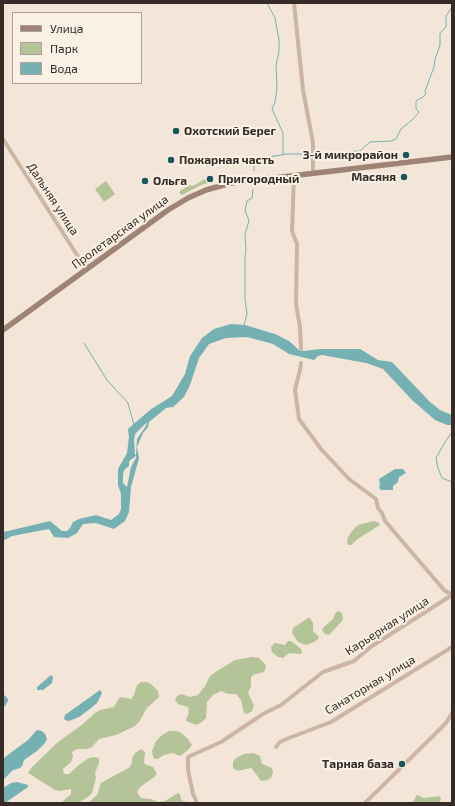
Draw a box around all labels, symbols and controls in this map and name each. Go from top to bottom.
legend [12,12,142,84]
text: Улица [50,21,83,35]
text: Парк [50,41,78,55]
text: Вода [50,61,78,75]
place label: Охотский Берег [184,124,276,138]
marker: Охотский Берег [171,126,181,136]
place label: 3-й микрорайон [303,148,398,162]
marker: 3-й микрорайон [401,150,411,160]
place label: Пожарная часть [179,153,274,167]
marker: Пожарная часть [166,155,176,165]
street label: Дальняя улица [24,160,82,238]
place label: Масяня [351,170,396,184]
place label: Пригородный [218,172,299,186]
marker: Масяня [399,172,409,182]
place label: Ольга [153,174,187,188]
marker: Пригородный [205,174,215,184]
marker: Ольга [140,176,150,186]
street label: Пролетарская улица [69,192,171,272]
street label: Карьерная улица [342,594,432,658]
street label: Санаторная улица [322,652,418,718]
place label: Тарная база [322,757,394,771]
marker: Тарная база [397,759,407,769]

